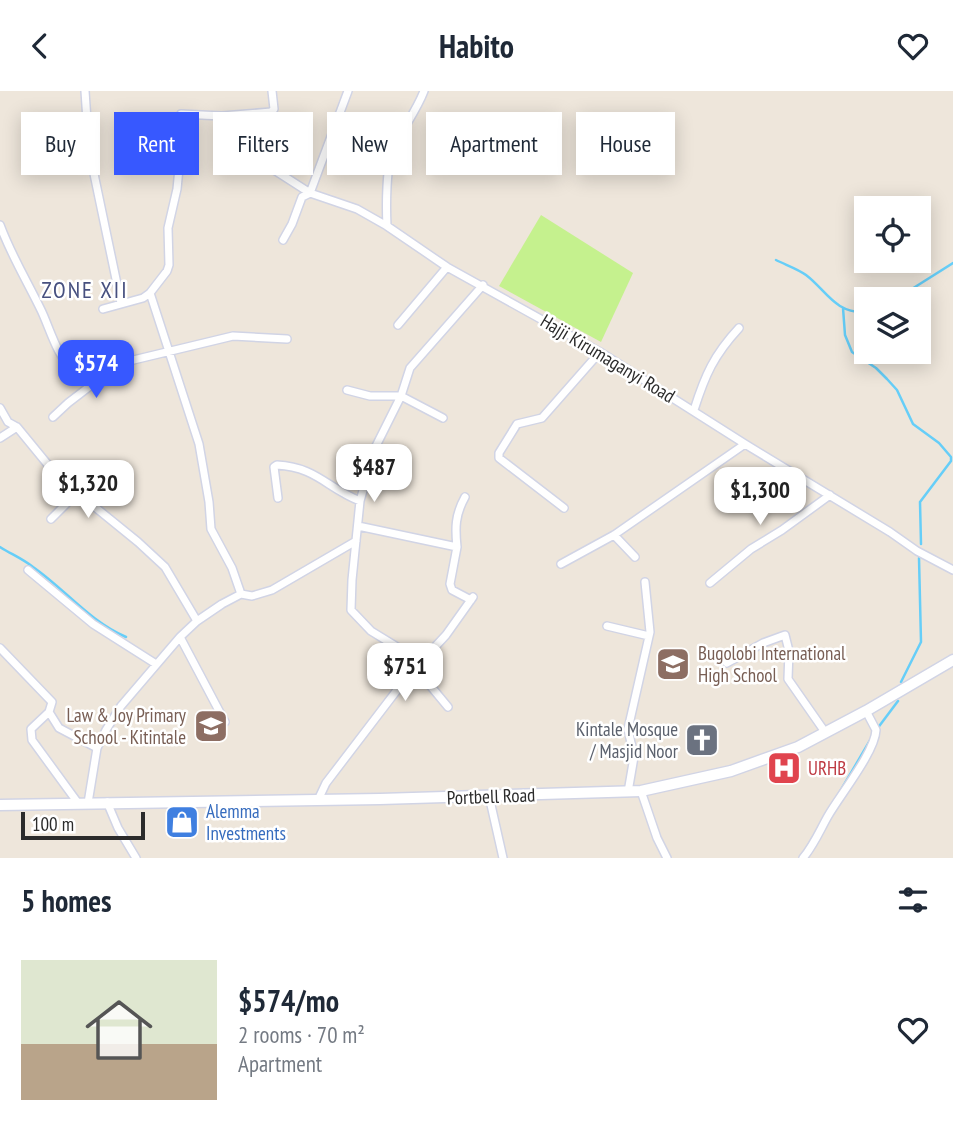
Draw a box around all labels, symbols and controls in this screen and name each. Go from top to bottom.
text: Habito [439,25,514,67]
icon: back [21,27,59,65]
icon: heart [894,27,932,65]
chip: Buy [21,112,100,175]
chip: Rent [114,112,199,175]
chip: Filters [213,112,313,175]
chip: New [327,112,412,175]
chip: Apartment [426,112,562,175]
chip: House [576,112,675,175]
map controls [854,196,931,364]
button: locate [854,196,931,273]
district label: ZONE XII [41,275,129,304]
button: layers [854,287,931,364]
street label: Hajji Kirumaganyi Road [536,308,680,408]
pin: $574 [55,341,137,400]
text: $574 [74,348,118,377]
pin: $487 [333,445,415,504]
text: $487 [352,452,396,481]
pin: $1,320 [31,461,145,520]
pin: $1,300 [703,467,817,527]
text: $1,320 [58,468,118,497]
text: $1,300 [730,475,790,504]
place label: Bugolobi International High School [698,641,846,687]
pin: $751 [364,643,446,703]
school or university icon: Bugolobi International High School [654,645,692,683]
text: $751 [383,651,427,680]
place label: Law & Joy Primary School - Kitintale [66,703,187,749]
school or university icon: Law & Joy Primary School - Kitintale [192,707,230,745]
place label: Kintale Mosque / Masjid Noor [576,717,679,763]
church icon: Kintale Mosque / Masjid Noor [683,721,721,759]
hospital icon: URHB [765,749,803,787]
place label: URHB [808,756,846,780]
street label: Portbell Road [446,782,536,810]
place label: Alemma Investments [206,799,286,845]
shop icon: Alemma Investments [163,803,201,841]
scale bar [21,809,145,841]
text: 100 m [32,812,74,836]
text: 5 homes [21,881,112,920]
icon: filters [894,881,932,919]
text: $574/mo [238,981,339,1020]
icon: home [77,988,161,1072]
icon: heart [894,1011,932,1049]
text: 2 rooms · 70 m² [238,1020,365,1049]
text: Apartment [238,1049,322,1078]

